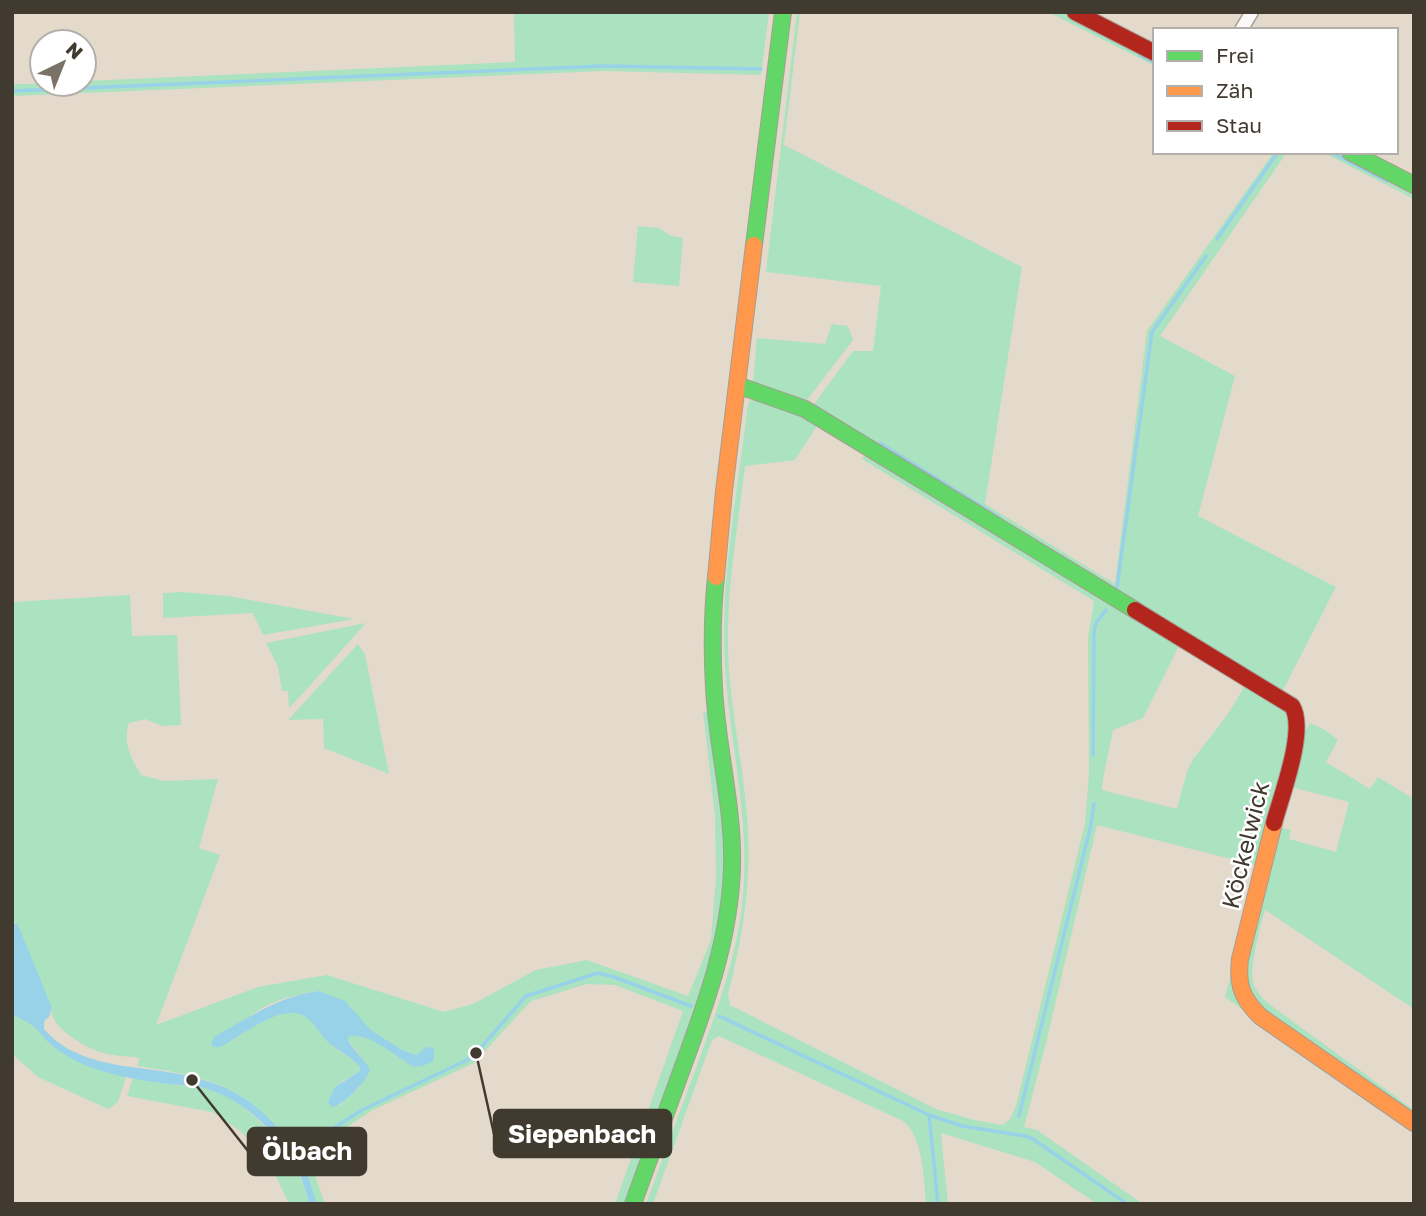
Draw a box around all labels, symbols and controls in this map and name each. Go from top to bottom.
north arrow [28,28,98,98]
legend [1153,28,1398,154]
text: N [62,37,88,64]
text: Frei [1216,42,1254,68]
text: Zäh [1216,77,1253,103]
text: Stau [1216,112,1262,138]
street label: Köckelwick [1215,778,1274,911]
callout: Siepenbach [494,1110,671,1157]
text: Siepenbach [508,1118,656,1149]
callout: Ölbach [248,1128,366,1175]
text: Ölbach [262,1135,352,1166]

